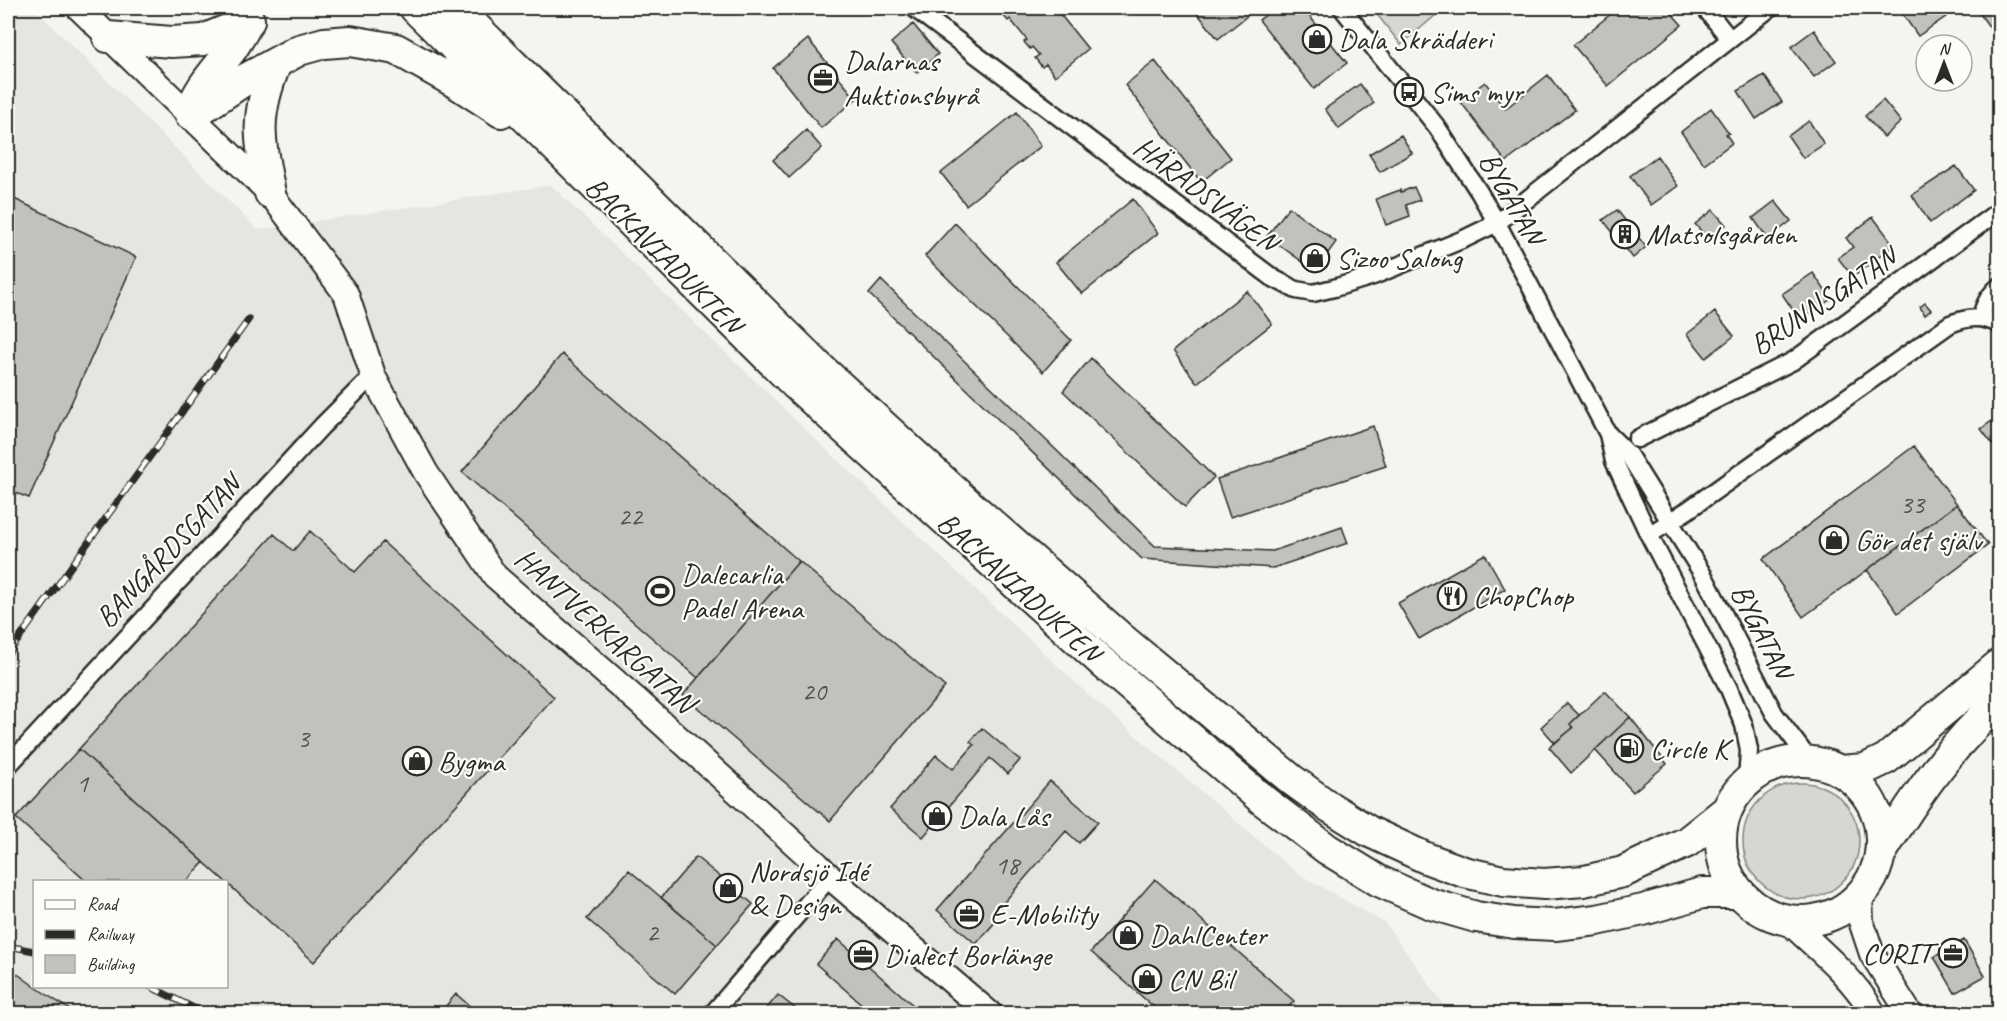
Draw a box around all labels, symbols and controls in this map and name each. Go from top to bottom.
place label: Dala Skrädderi [1338,20,1495,58]
shop icon: Dala Skrädderi [1301,23,1333,55]
north arrow [1914,33,1974,93]
text: N [1939,39,1952,59]
place label: Dalarnas Auktionsbyrå [844,42,980,114]
office icon: Dalarnas Auktionsbyrå [807,62,839,94]
place label: Sims myr [1430,73,1525,111]
bus stop icon: Sims myr [1393,76,1425,108]
street label: HÄRADSVÄGEN [1126,127,1289,263]
street label: BYGATAN [1470,145,1556,254]
street label: BACKAVIADUKTEN [577,168,754,345]
place label: Matsolsgården [1646,215,1798,253]
building icon: Matsolsgården [1609,218,1641,250]
street label: BRUNNSGATAN [1743,236,1907,364]
place label: Sizoo Salong [1336,239,1464,277]
shop icon: Sizoo Salong [1299,242,1331,274]
street label: BANGÅRDSGATAN [87,463,252,636]
house number: 33 [1900,487,1926,521]
house number: 22 [618,499,644,533]
street label: BACKAVIADUKTEN [929,503,1112,673]
place label: Gör det själv [1855,521,1984,559]
shop icon: Gör det själv [1818,524,1850,556]
street label: HANTVERKARGATAN [507,539,707,724]
place label: Dalecarlia Padel Arena [681,555,805,627]
sports icon: Dalecarlia Padel Arena [644,575,676,607]
place label: ChopChop [1473,577,1575,615]
street label: BYGATAN [1722,578,1804,688]
restaurant icon: ChopChop [1436,580,1468,612]
house number: 20 [802,674,828,708]
house number: 3 [297,721,311,755]
place label: Circle K [1650,729,1734,767]
fuel station icon: Circle K [1613,732,1645,764]
place label: Bygma [438,742,506,780]
shop icon: Bygma [401,745,433,777]
house number: 1 [76,766,90,800]
place label: Dala Lås [958,797,1052,835]
shop icon: Dala Lås [921,800,953,832]
house number: 18 [995,848,1022,882]
place label: Nordsjö Idé & Design [749,852,872,924]
shop icon: Nordsjö Idé & Design [712,872,744,904]
legend [33,880,228,988]
text: Road [87,893,120,915]
place label: E-Mobility [990,895,1100,933]
office icon: E-Mobility [953,898,985,930]
house number: 2 [646,915,660,949]
place label: DahlCenter [1149,916,1269,954]
shop icon: DahlCenter [1112,919,1144,951]
text: Railway [87,923,135,945]
place label: CORIT [1862,934,1939,972]
place label: Dialect Borlänge [884,936,1053,974]
office icon: CORIT [1937,937,1969,969]
office icon: Dialect Borlänge [847,939,879,971]
text: Building [87,953,136,975]
place label: CN Bil [1168,960,1237,998]
shop icon: CN Bil [1131,963,1163,995]

